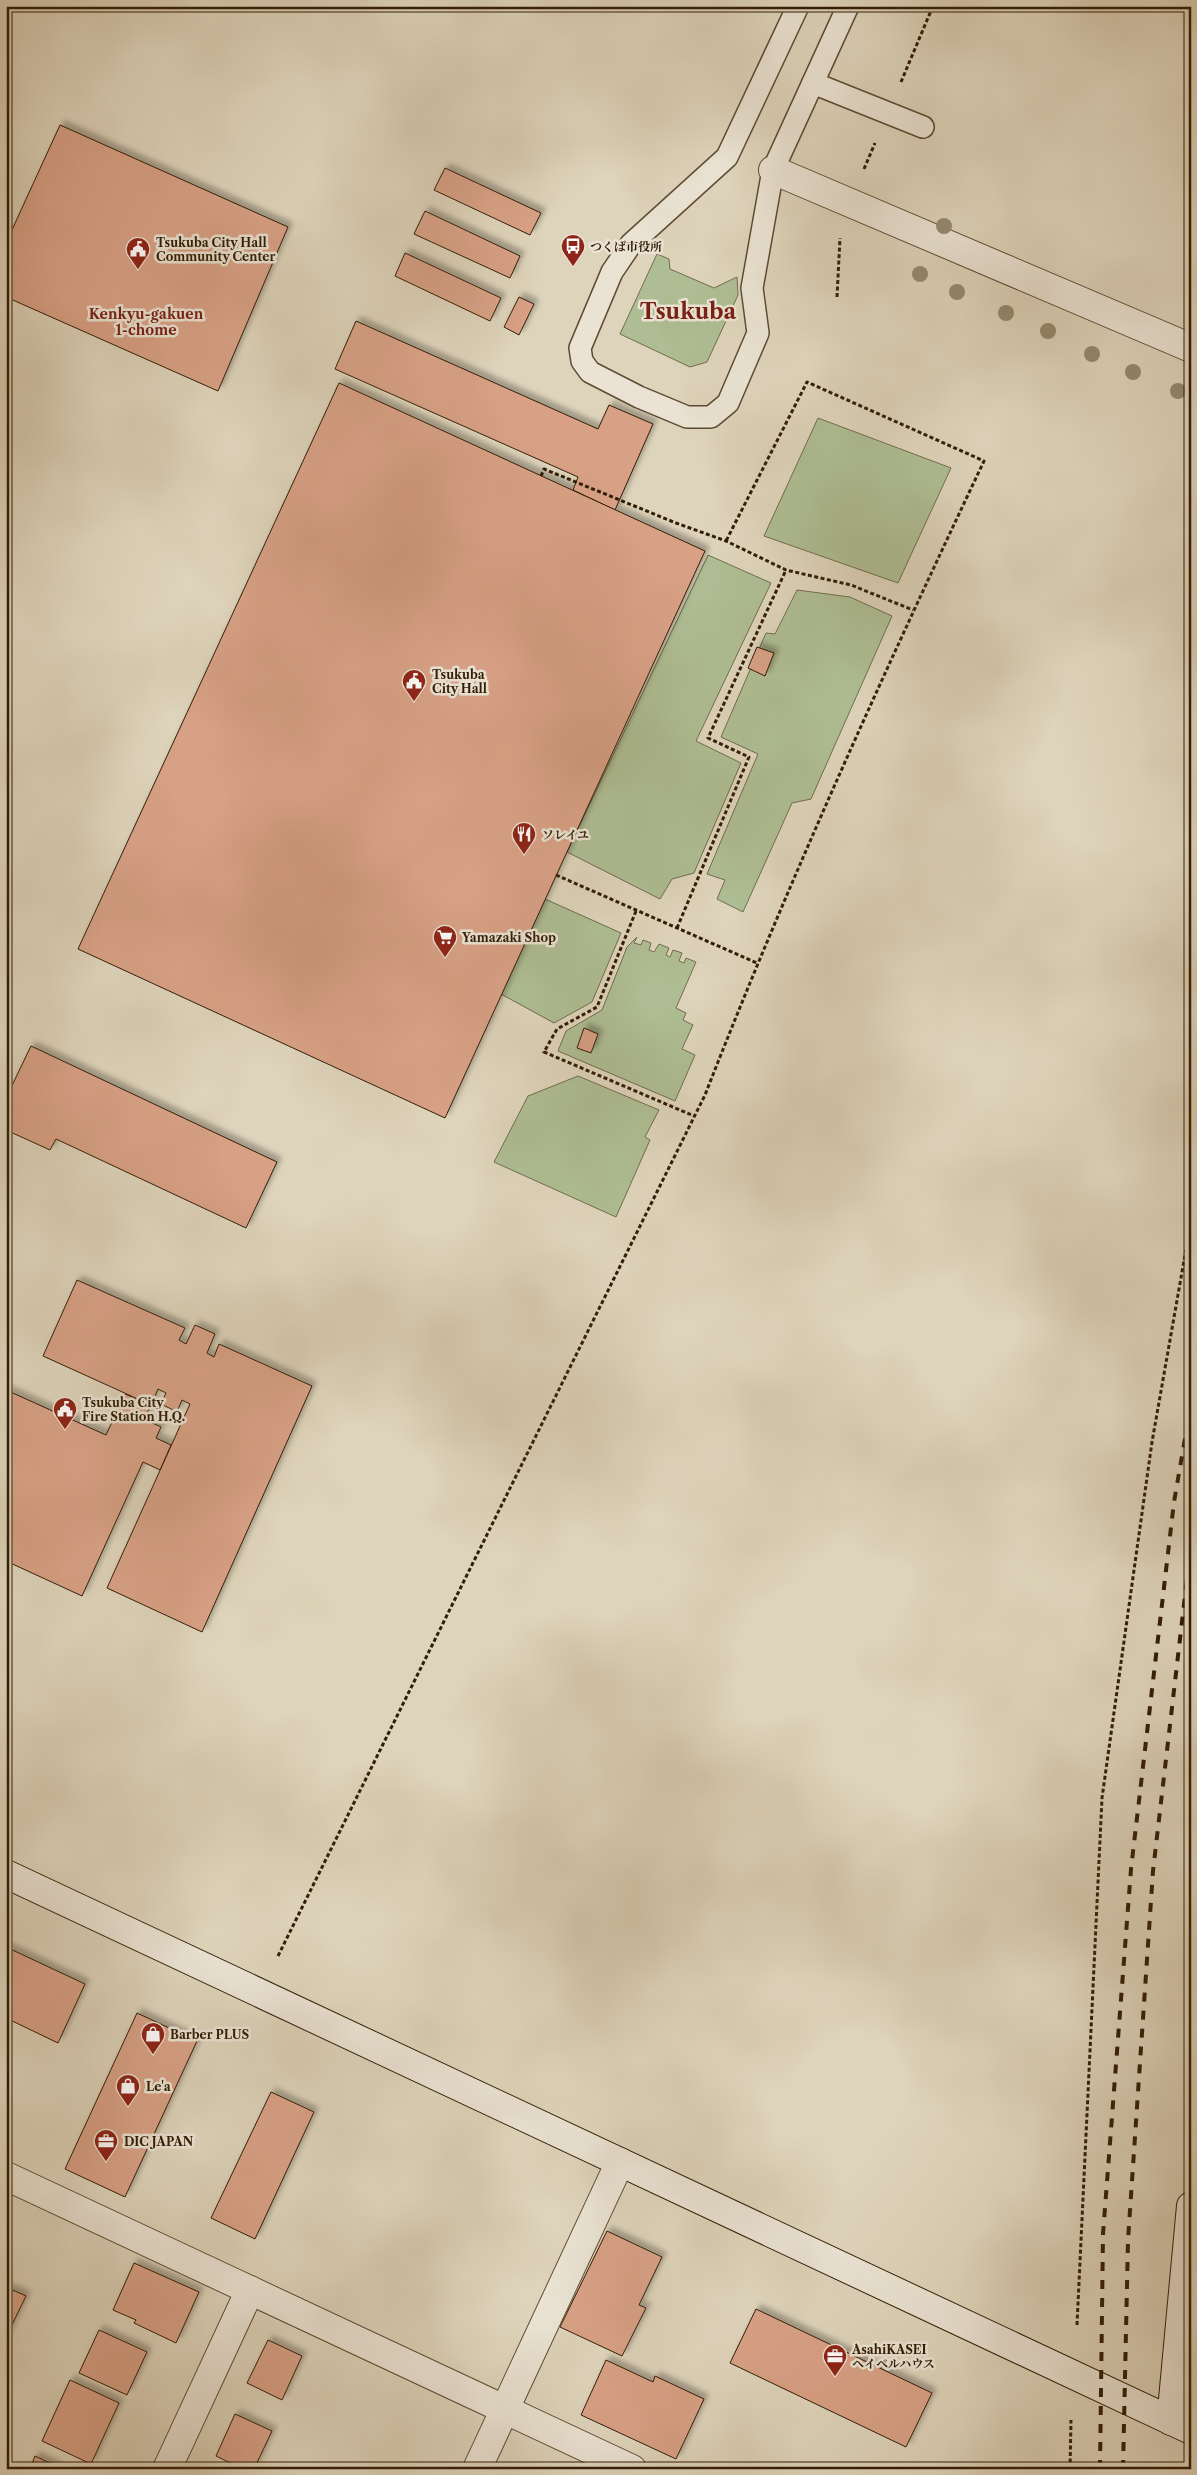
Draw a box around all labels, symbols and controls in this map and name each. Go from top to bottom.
bus stop icon: つくば市役所 [560,233,586,267]
place label: Tsukuba City Hall Community Center [156,235,275,264]
public building icon: Tsukuba City Hall Community Center [125,236,151,270]
place label: つくば市役所 [590,239,662,254]
district label: Tsukuba [640,298,737,325]
district label: Kenkyu-gakuen 1-chome [89,305,204,339]
place label: Tsukuba City Hall [432,667,487,696]
public building icon: Tsukuba City Hall [401,668,427,702]
restaurant icon: ソレイユ [511,821,537,855]
place label: ソレイユ [542,827,589,842]
supermarket icon: Yamazaki Shop [432,924,458,958]
place label: Yamazaki Shop [461,930,556,945]
place label: Tsukuba City Fire Station H.Q. [82,1395,185,1424]
public building icon: Tsukuba City Fire Station H.Q. [52,1396,78,1430]
shop icon: Barber PLUS [140,2021,166,2055]
place label: Barber PLUS [170,2027,249,2042]
shop icon: Le'a [115,2073,141,2107]
place label: Le'a [146,2079,172,2094]
office icon: DIC JAPAN [93,2128,119,2162]
place label: DIC JAPAN [124,2134,194,2149]
place label: AsahiKASEI ヘイベルハウス [851,2342,935,2371]
office icon: AsahiKASEI ヘイベルハウス [822,2343,848,2377]

